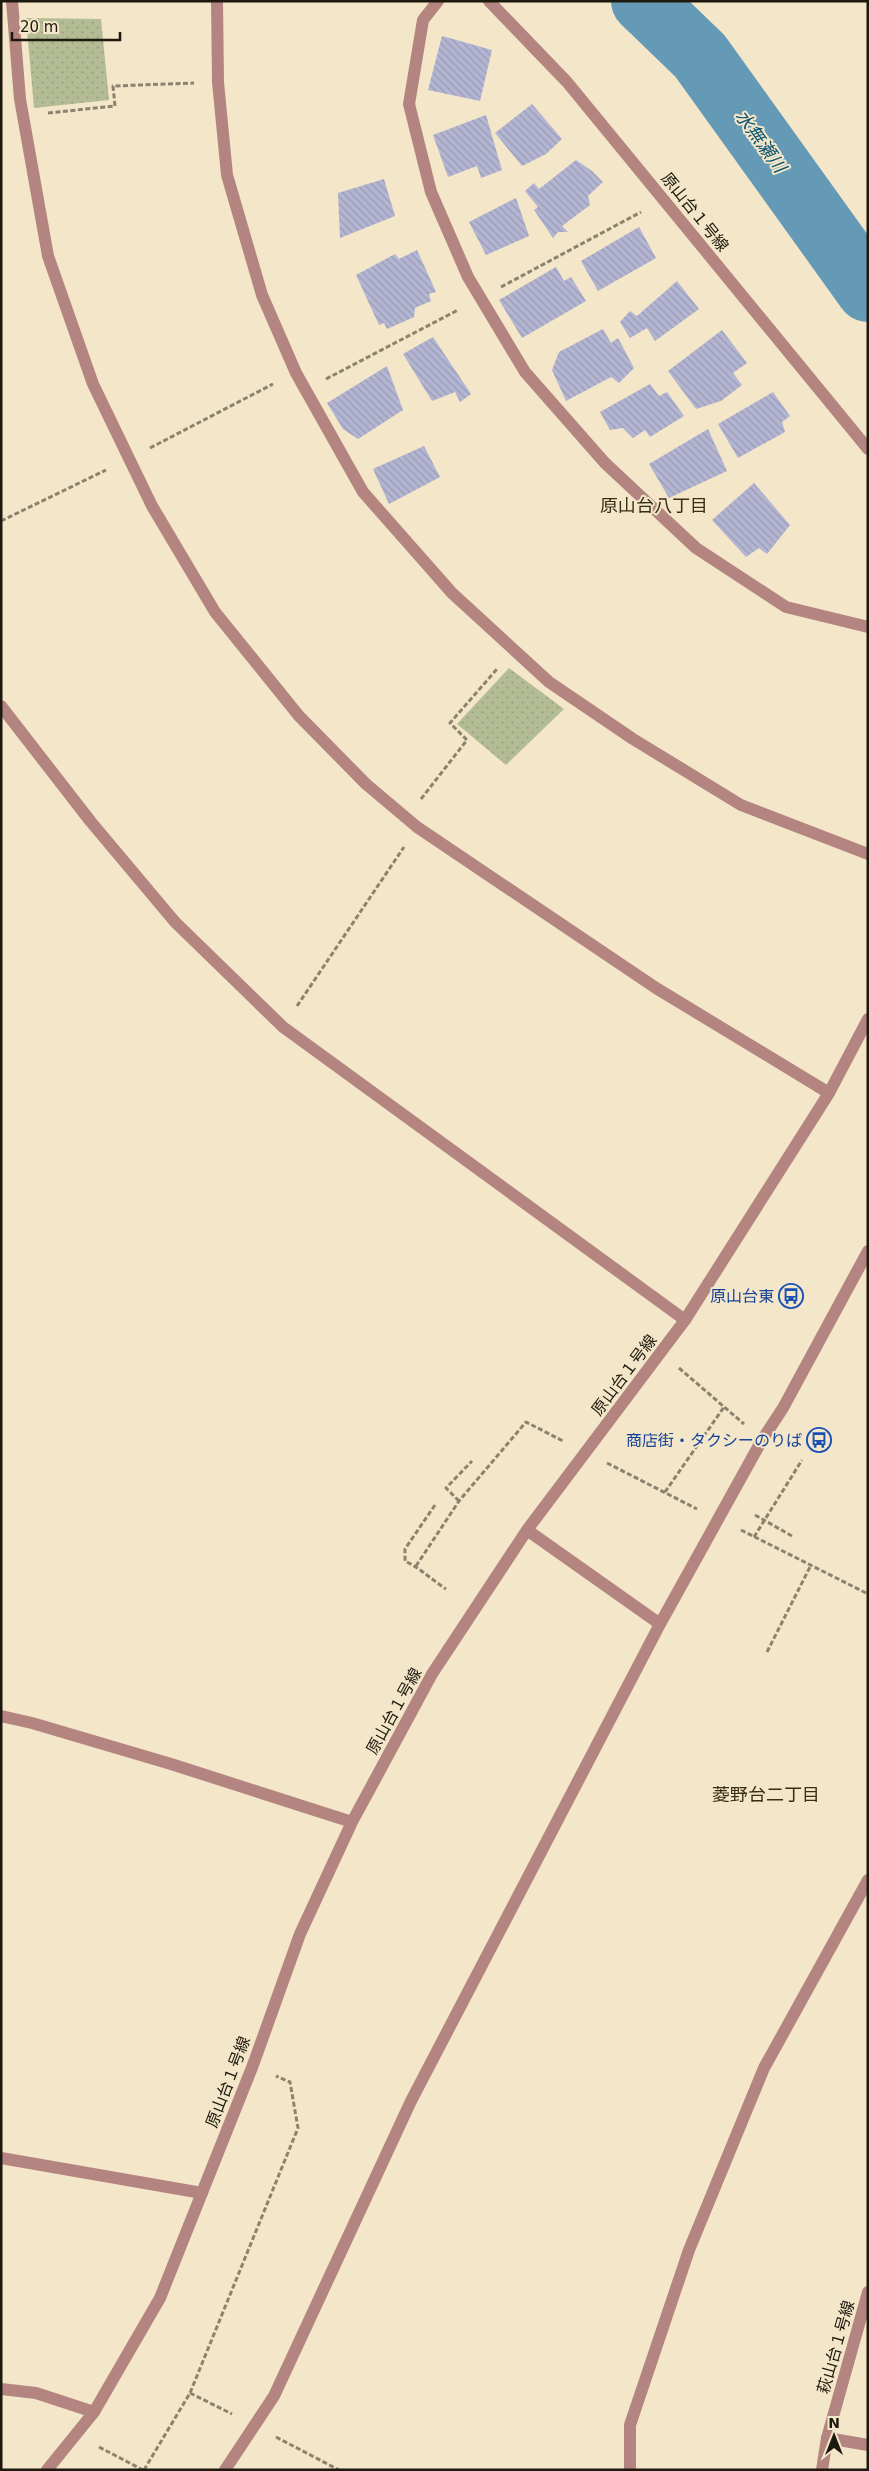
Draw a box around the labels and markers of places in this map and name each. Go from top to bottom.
bus stop icon: 原山台東 [778,1283,804,1309]
place label: 原山台東 [710,1287,774,1306]
bus stop icon: 商店街・タクシーのりば [806,1427,832,1453]
place label: 商店街・タクシーのりば [626,1431,802,1450]

